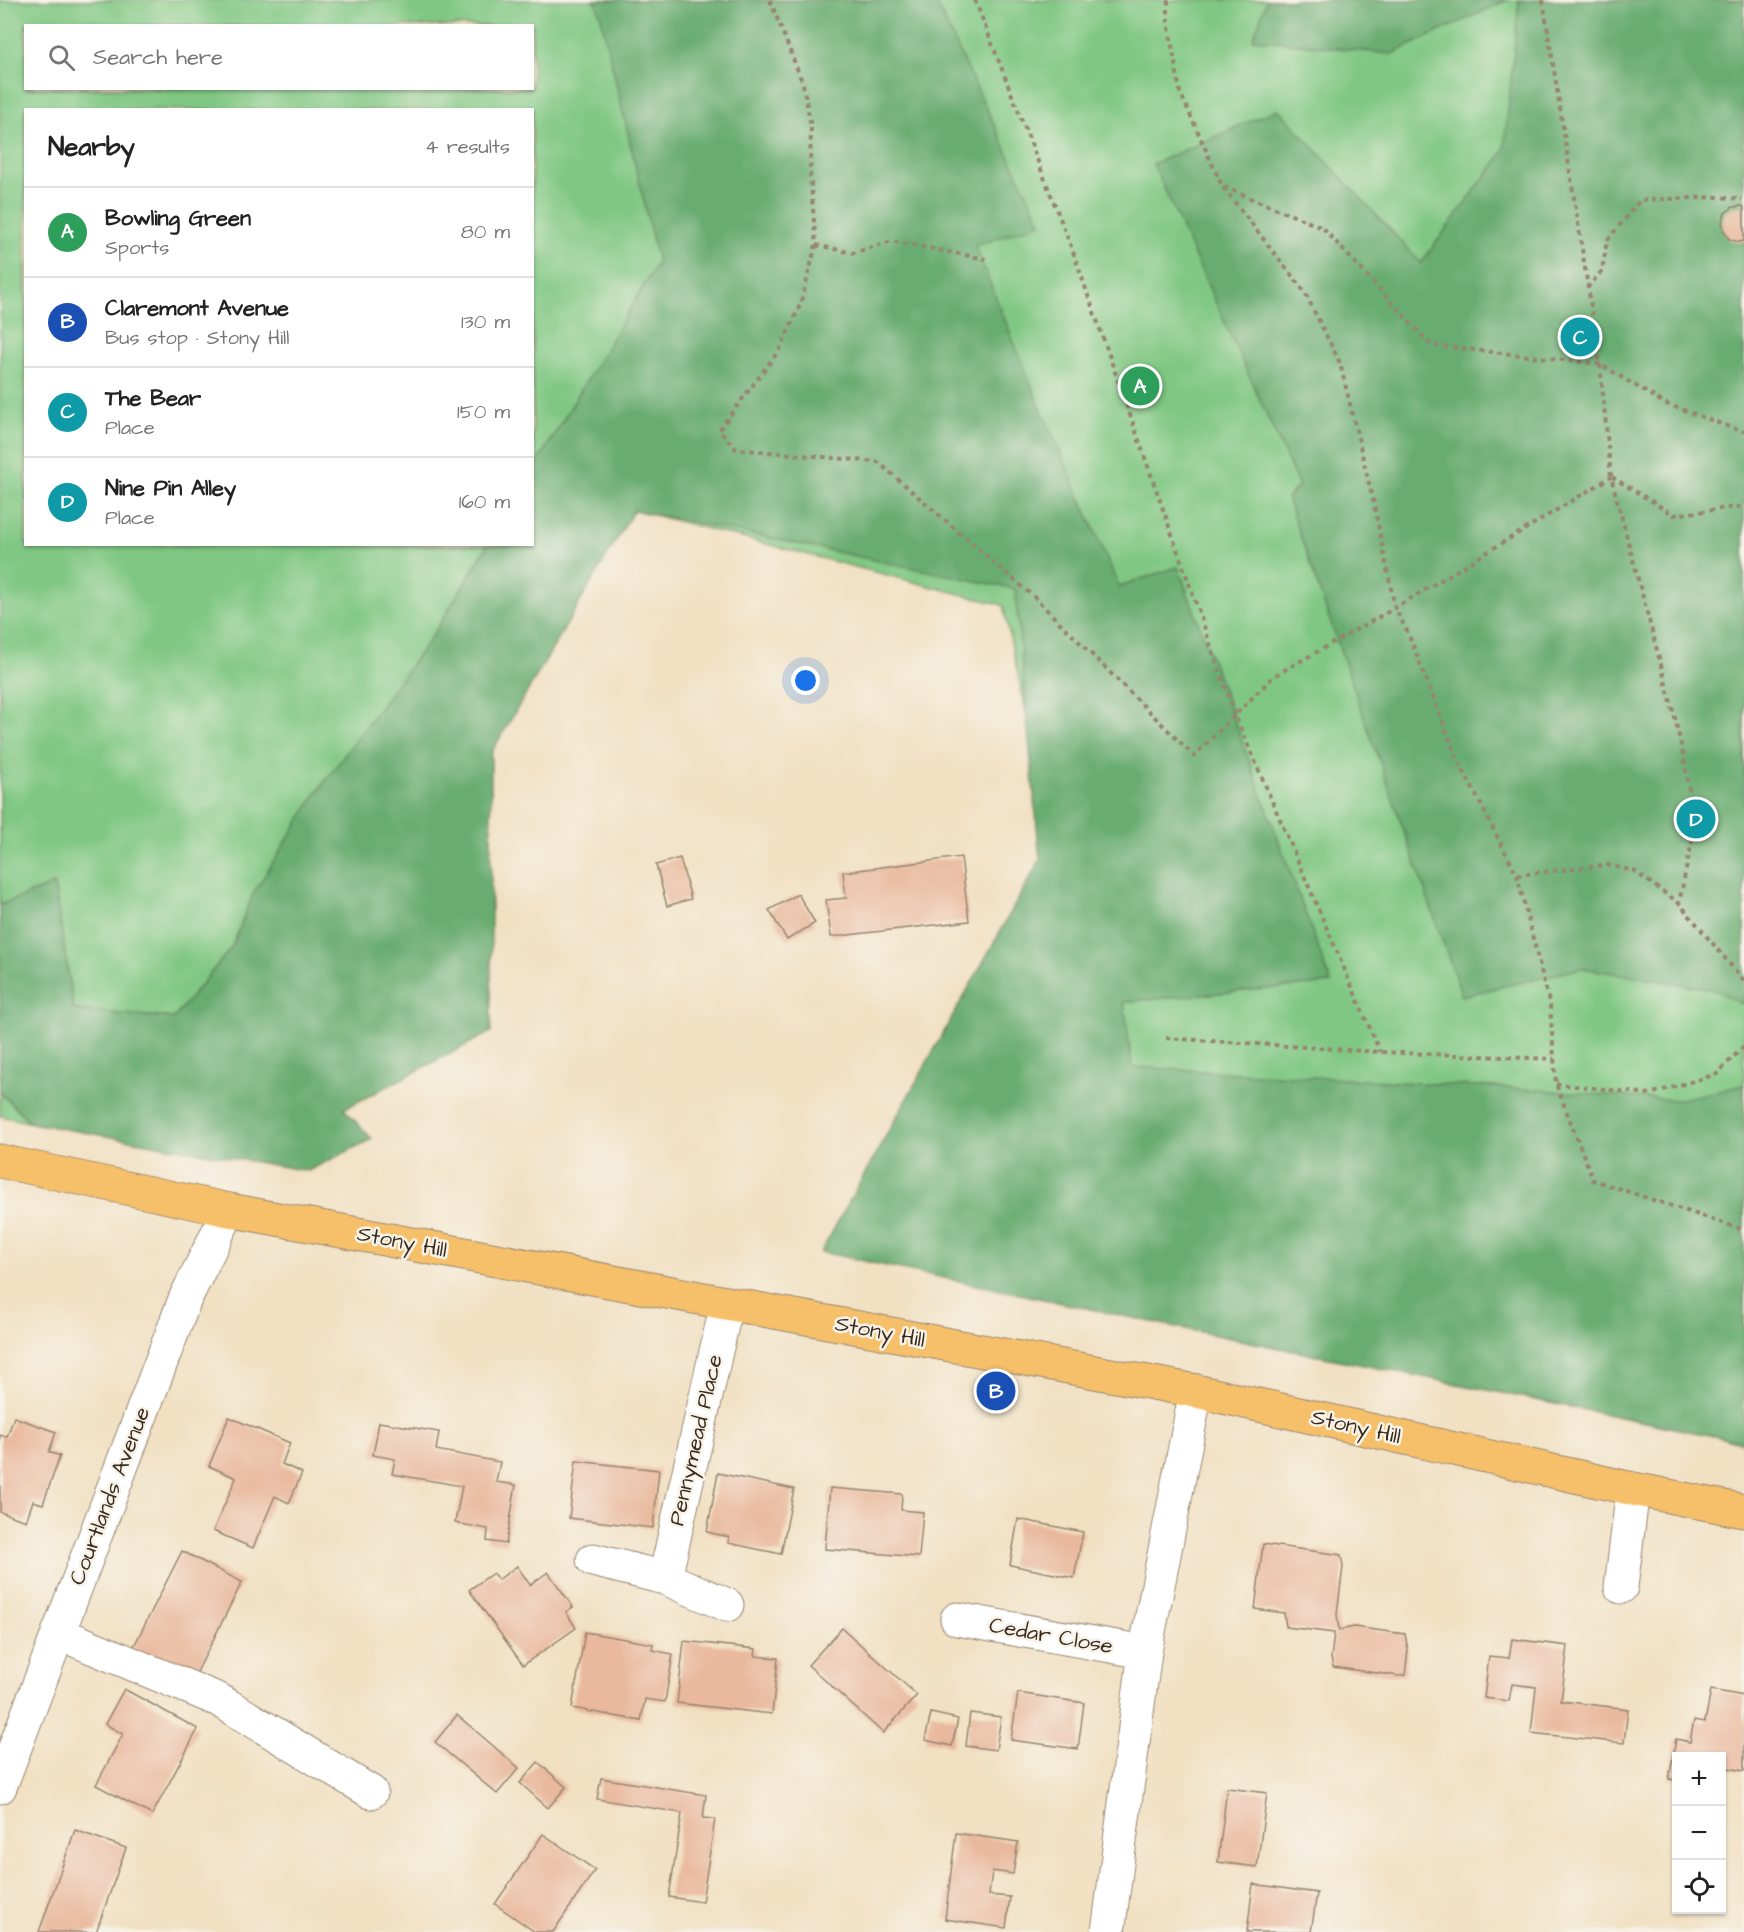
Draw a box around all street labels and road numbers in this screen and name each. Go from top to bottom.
street label: Stony Hill [354,1218,450,1267]
street label: Stony Hill [832,1308,928,1357]
street label: Pennymead Place [661,1351,732,1529]
street label: Courtlands Avenue [62,1402,158,1590]
street label: Stony Hill [1308,1402,1404,1453]
street label: Cedar Close [987,1610,1115,1662]

